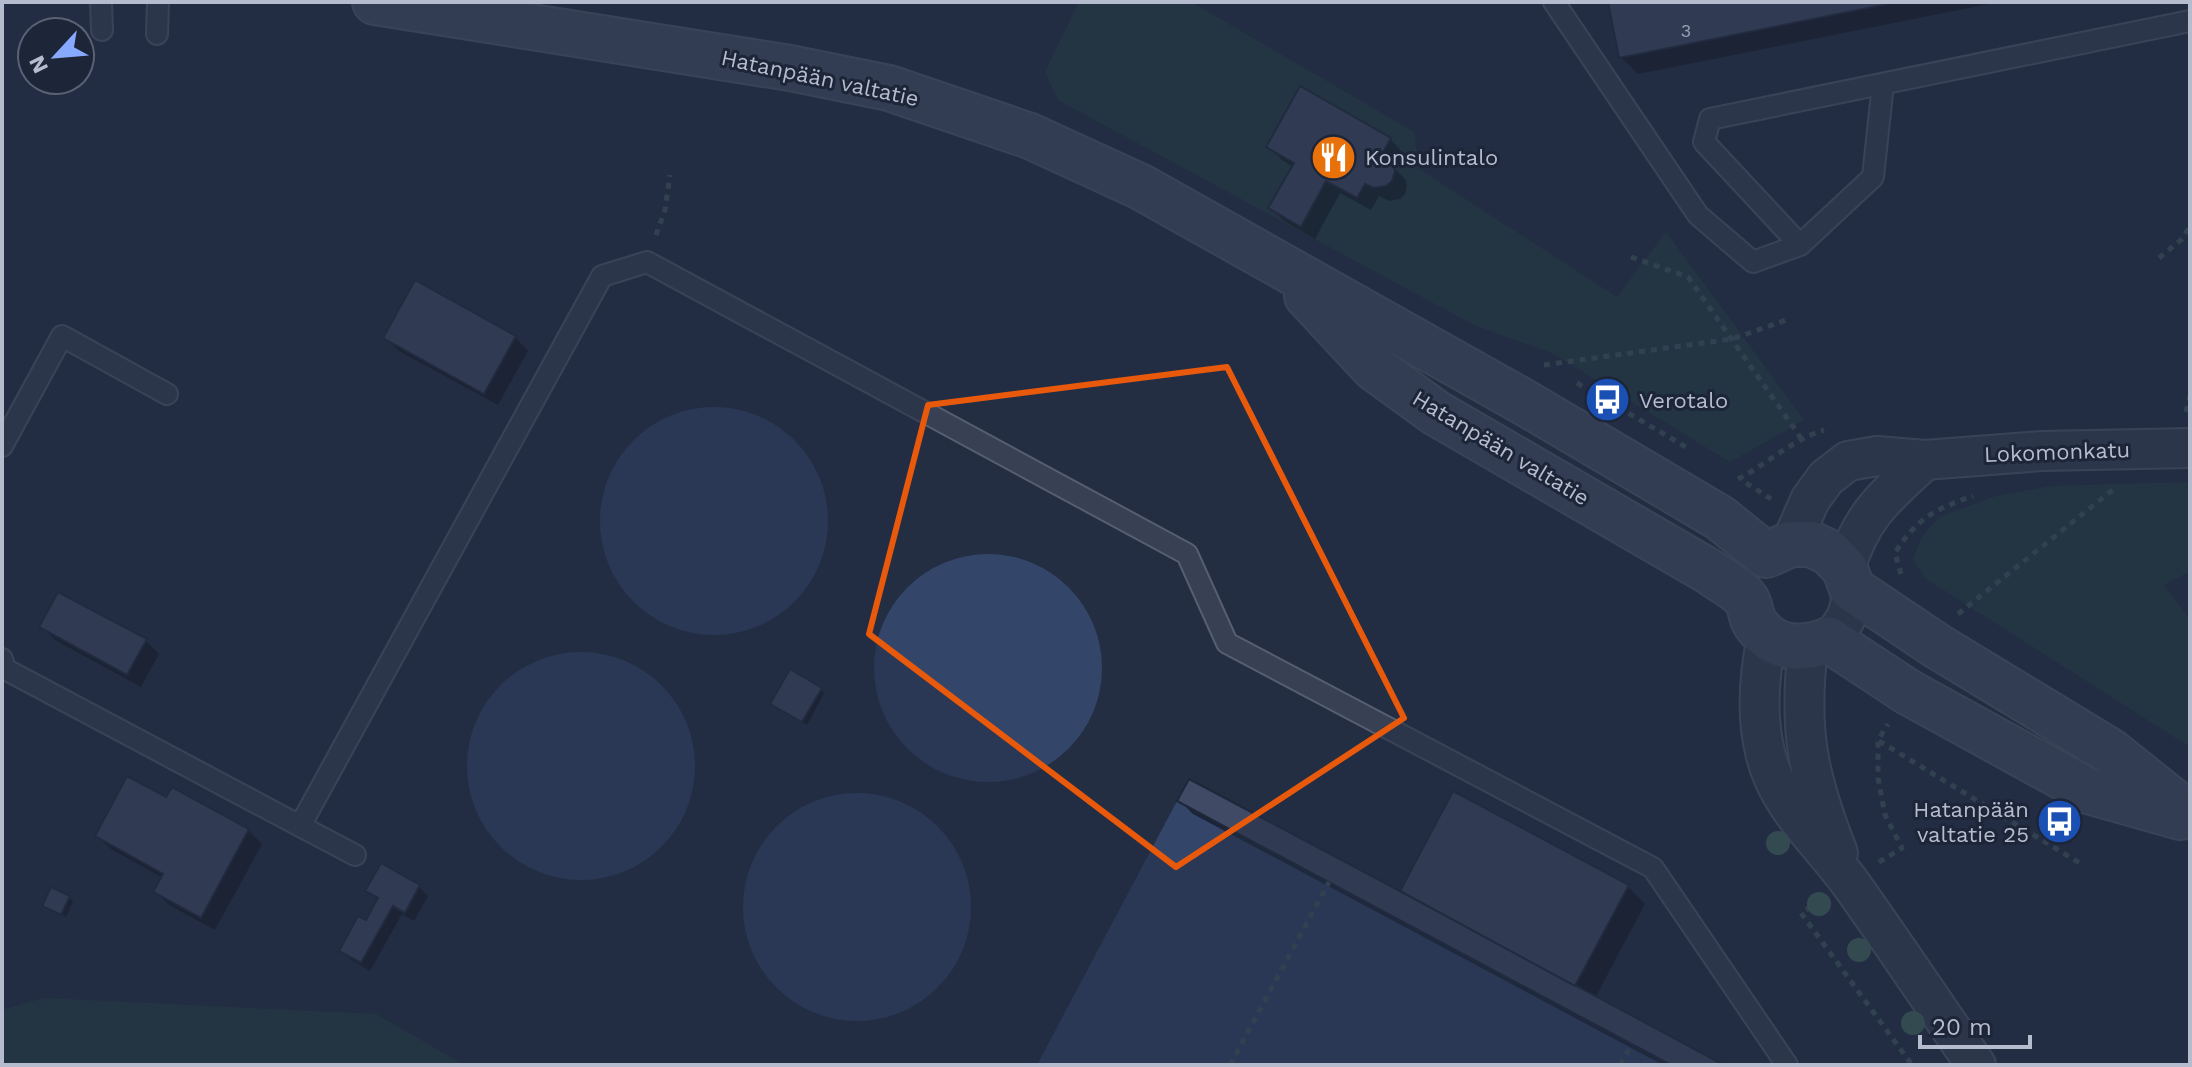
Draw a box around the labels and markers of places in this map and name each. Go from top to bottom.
restaurant icon: Konsulintalo [1310,133,1358,181]
place label: Konsulintalo [1365,145,1498,170]
bus stop icon: Verotalo [1584,376,1632,424]
place label: Verotalo [1639,388,1728,413]
place label: Hatanpään valtatie 25 [1913,797,2029,847]
bus stop icon: Hatanpään valtatie 25 [2036,798,2084,846]

